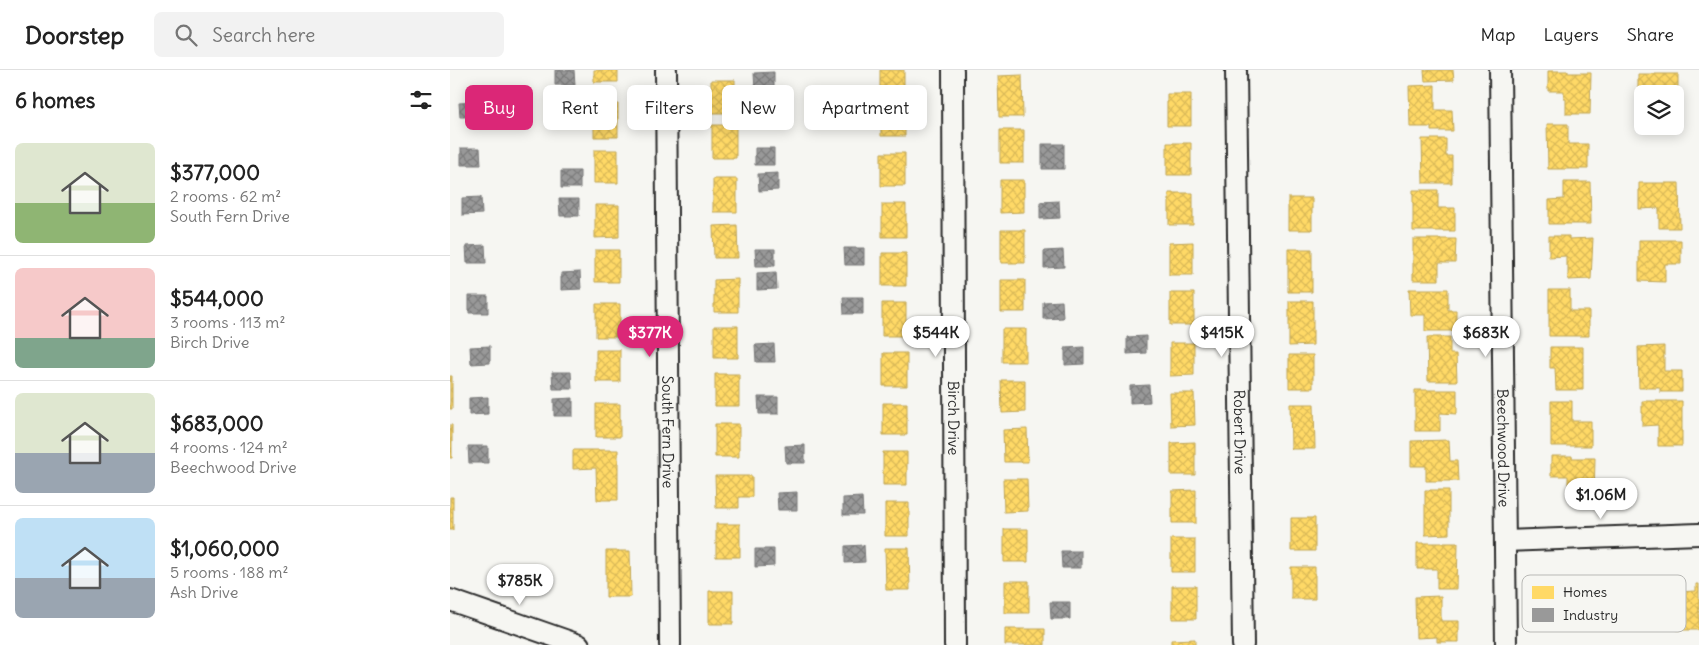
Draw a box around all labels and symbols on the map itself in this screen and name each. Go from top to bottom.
pin: $377K [615,316,685,358]
pin: $544K [901,316,971,358]
pin: $415K [1187,316,1257,358]
pin: $683K [1451,316,1521,358]
street label: South Fern Drive [659,376,678,488]
street label: Birch Drive [945,381,964,455]
street label: Beechwood Drive [1494,388,1514,507]
street label: Robert Drive [1230,390,1250,474]
pin: $1.06M [1560,478,1642,520]
pin: $785K [485,564,555,606]
legend [1522,575,1686,632]
text: Homes [1563,583,1607,601]
text: Industry [1563,606,1618,624]

